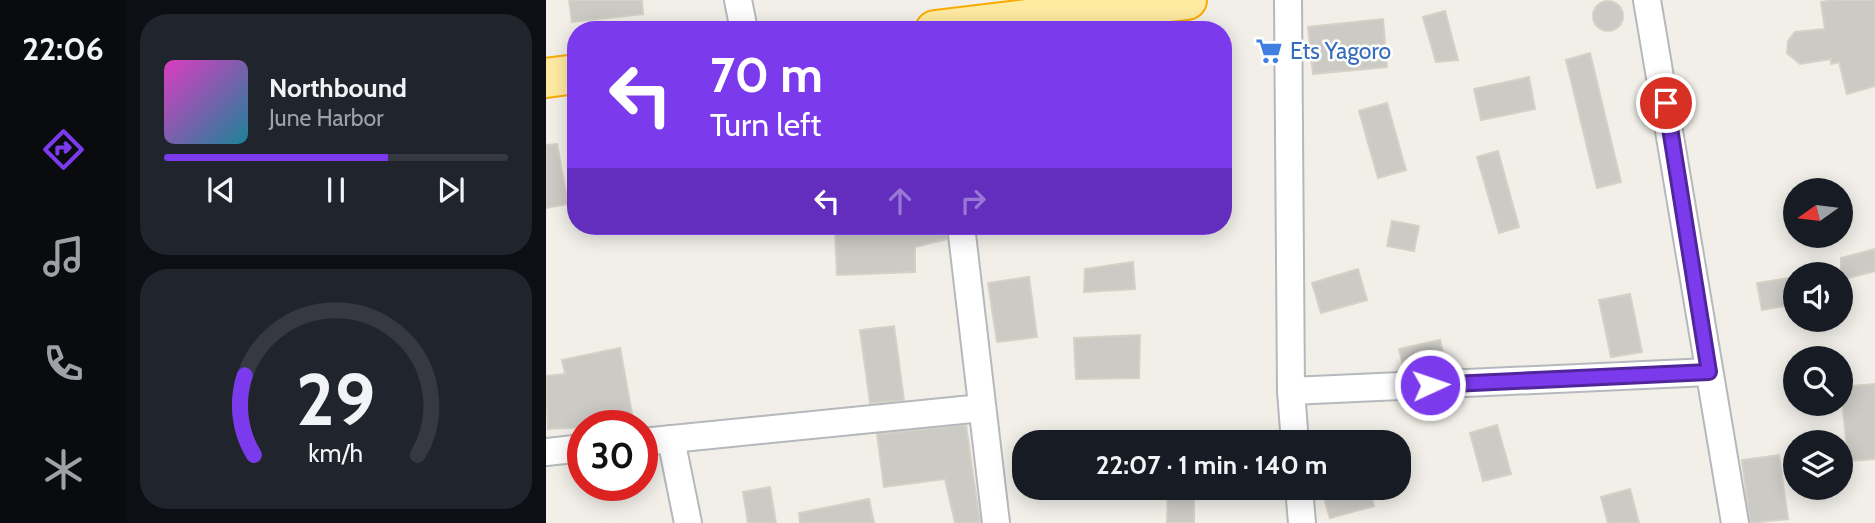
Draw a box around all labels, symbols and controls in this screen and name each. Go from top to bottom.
text: 22:06 [22,29,104,68]
supermarket icon: Ets Yagoro [1254,36,1284,66]
place label: Ets Yagoro [1290,37,1391,65]
text: 70 m [710,45,823,104]
icon: left [595,49,686,140]
text: Northbound [269,72,407,104]
pin [1636,73,1696,133]
icon: arrive [1647,84,1685,122]
text: June Harbor [269,104,383,132]
text: Turn left [710,105,821,144]
icon: directions [39,125,88,174]
icon: previous [202,171,240,209]
icon: pause [317,171,355,209]
icon: next [432,171,470,209]
north arrow [1783,178,1853,248]
map controls [1783,178,1853,500]
icon: left [808,182,846,220]
icon: ahead [881,182,919,220]
icon: right [954,182,992,220]
icon: music [39,232,88,281]
button: sound [1783,262,1853,332]
icon: phone [39,339,88,388]
button: search [1783,346,1853,416]
position arrow [1393,348,1467,422]
text: 29 [296,355,376,443]
speed limit sign: 30 [567,410,658,501]
button: layers [1783,430,1853,500]
text: km/h [309,438,363,468]
icon: climate [39,445,88,494]
text: 22:07 · 1 min · 140 m [1096,449,1327,481]

